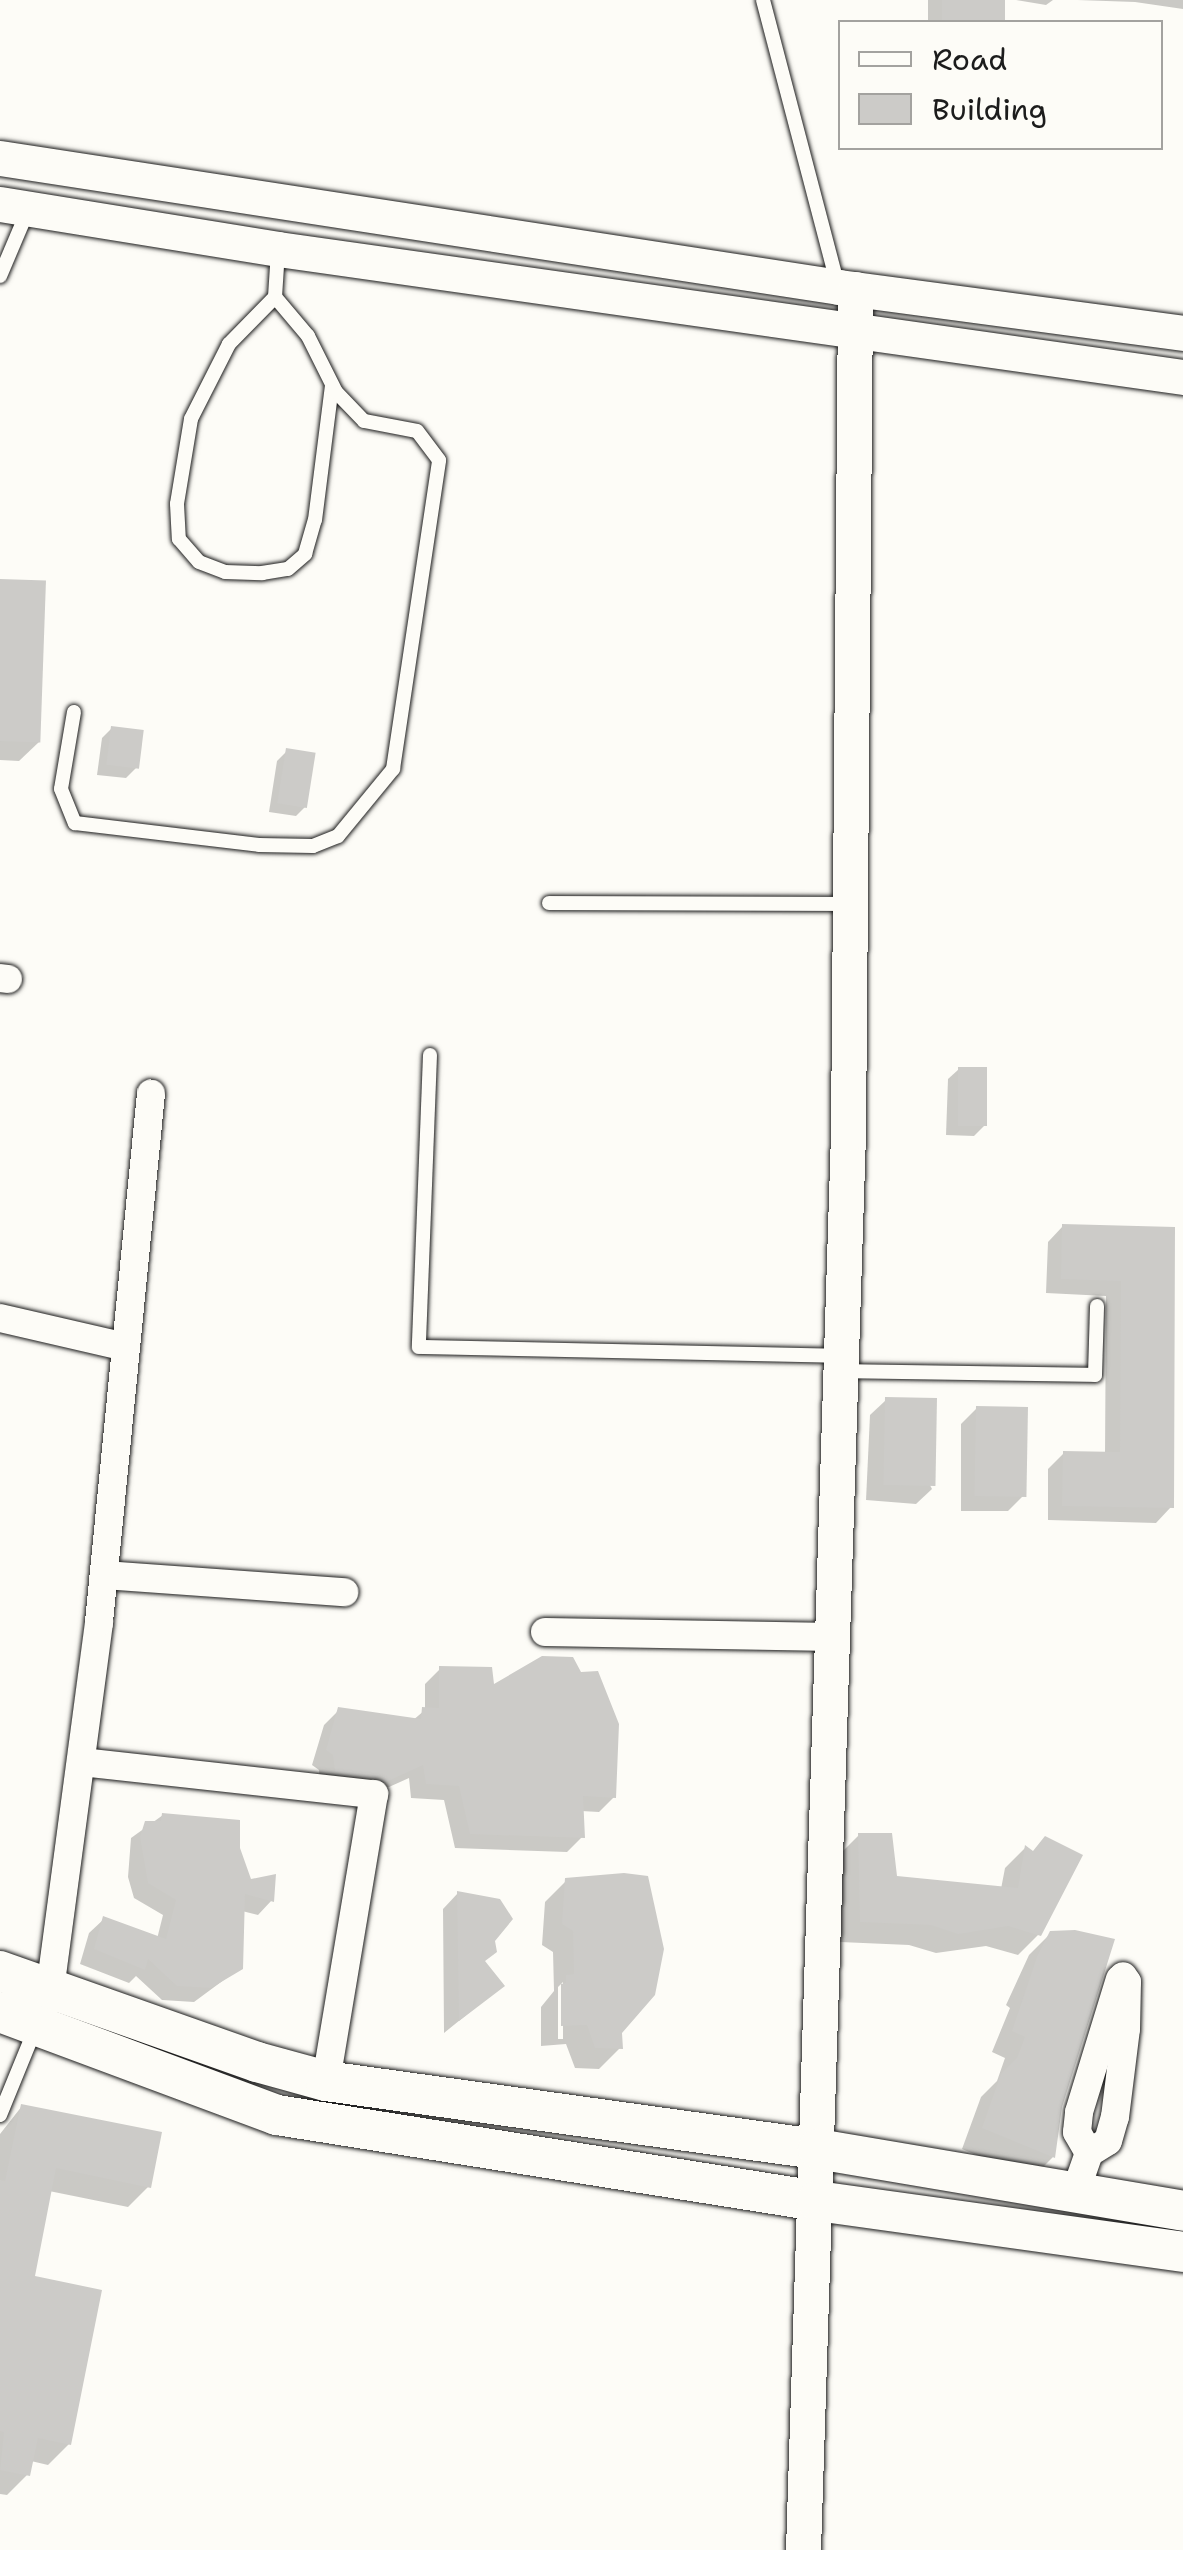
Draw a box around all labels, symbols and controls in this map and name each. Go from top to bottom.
legend [838,20,1163,150]
text: Road [932,39,1007,80]
text: Building [932,89,1047,130]

